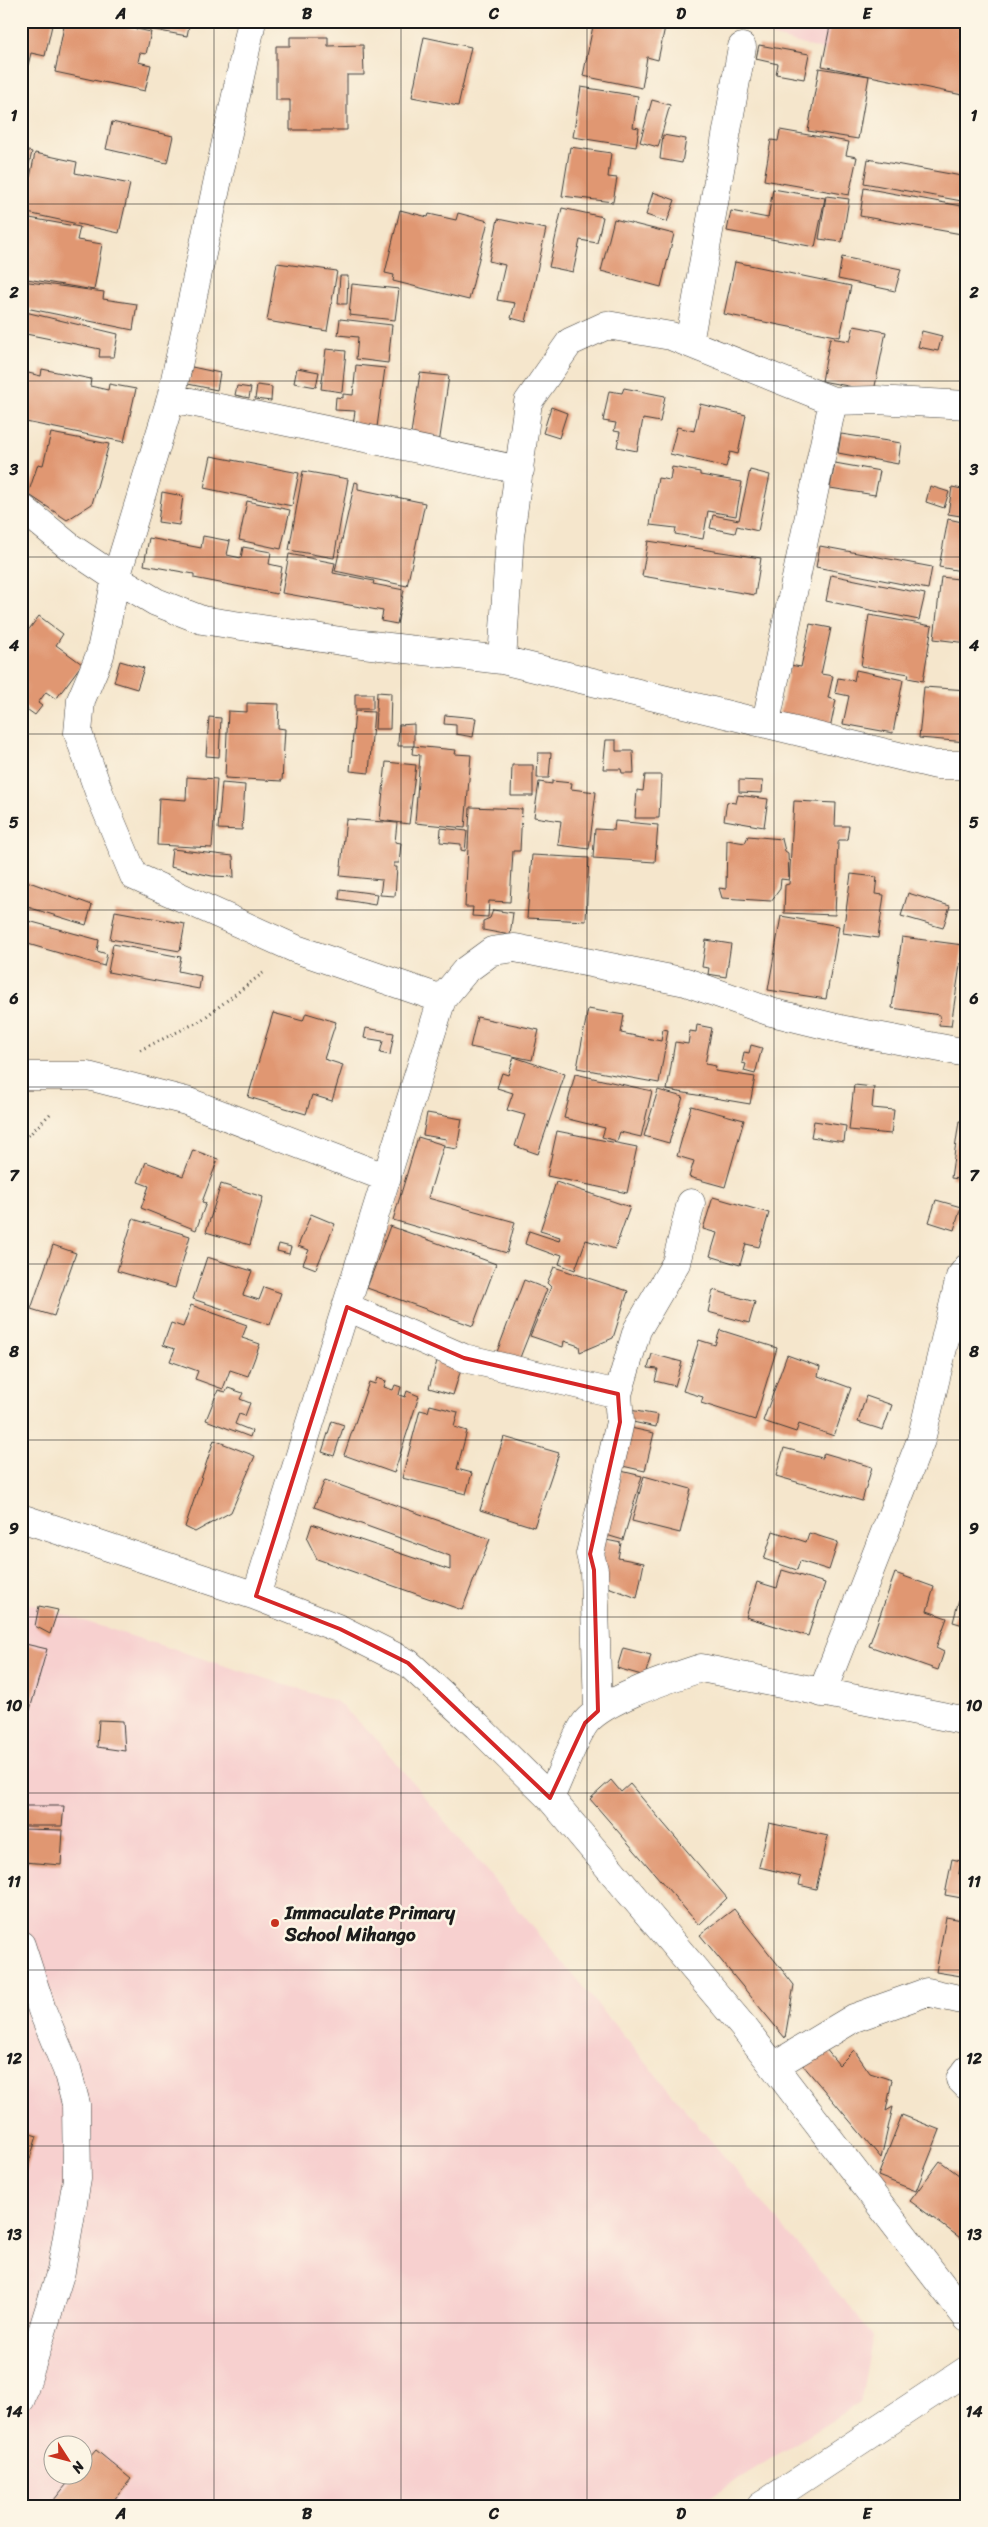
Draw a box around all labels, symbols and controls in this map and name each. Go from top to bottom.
text: A [115,0,126,28]
text: B [302,0,313,28]
text: C [488,0,500,28]
text: D [676,0,686,28]
text: E [863,0,873,28]
text: 1 [11,101,18,130]
text: 1 [971,101,978,130]
text: 2 [8,278,19,307]
text: 2 [968,278,979,307]
text: 3 [9,455,19,484]
text: 3 [969,455,979,484]
text: 4 [8,631,19,660]
text: 4 [968,631,979,660]
text: 5 [9,808,19,837]
text: 5 [969,808,979,837]
text: 6 [8,984,19,1013]
text: 6 [968,984,979,1013]
text: 7 [9,1161,20,1190]
text: 7 [969,1161,980,1190]
text: 8 [8,1337,19,1366]
text: 8 [968,1337,979,1366]
text: 9 [9,1514,19,1543]
text: 9 [969,1514,979,1543]
text: 10 [6,1691,22,1720]
text: 10 [966,1691,982,1720]
text: 11 [7,1867,21,1896]
text: 11 [967,1867,981,1896]
place label: Immaculate Primary School Mihango [284,1896,456,1951]
marker: Immaculate Primary School Mihango [269,1917,281,1929]
text: 12 [6,2044,23,2073]
text: 12 [966,2044,983,2073]
text: 13 [6,2220,22,2249]
text: 13 [966,2220,982,2249]
text: 14 [6,2397,22,2426]
text: 14 [966,2397,982,2426]
north arrow [42,2434,92,2484]
text: N [65,2455,92,2479]
text: A [115,2499,126,2527]
text: B [302,2499,313,2527]
text: C [488,2499,500,2527]
text: D [676,2499,686,2527]
text: E [863,2499,873,2527]

